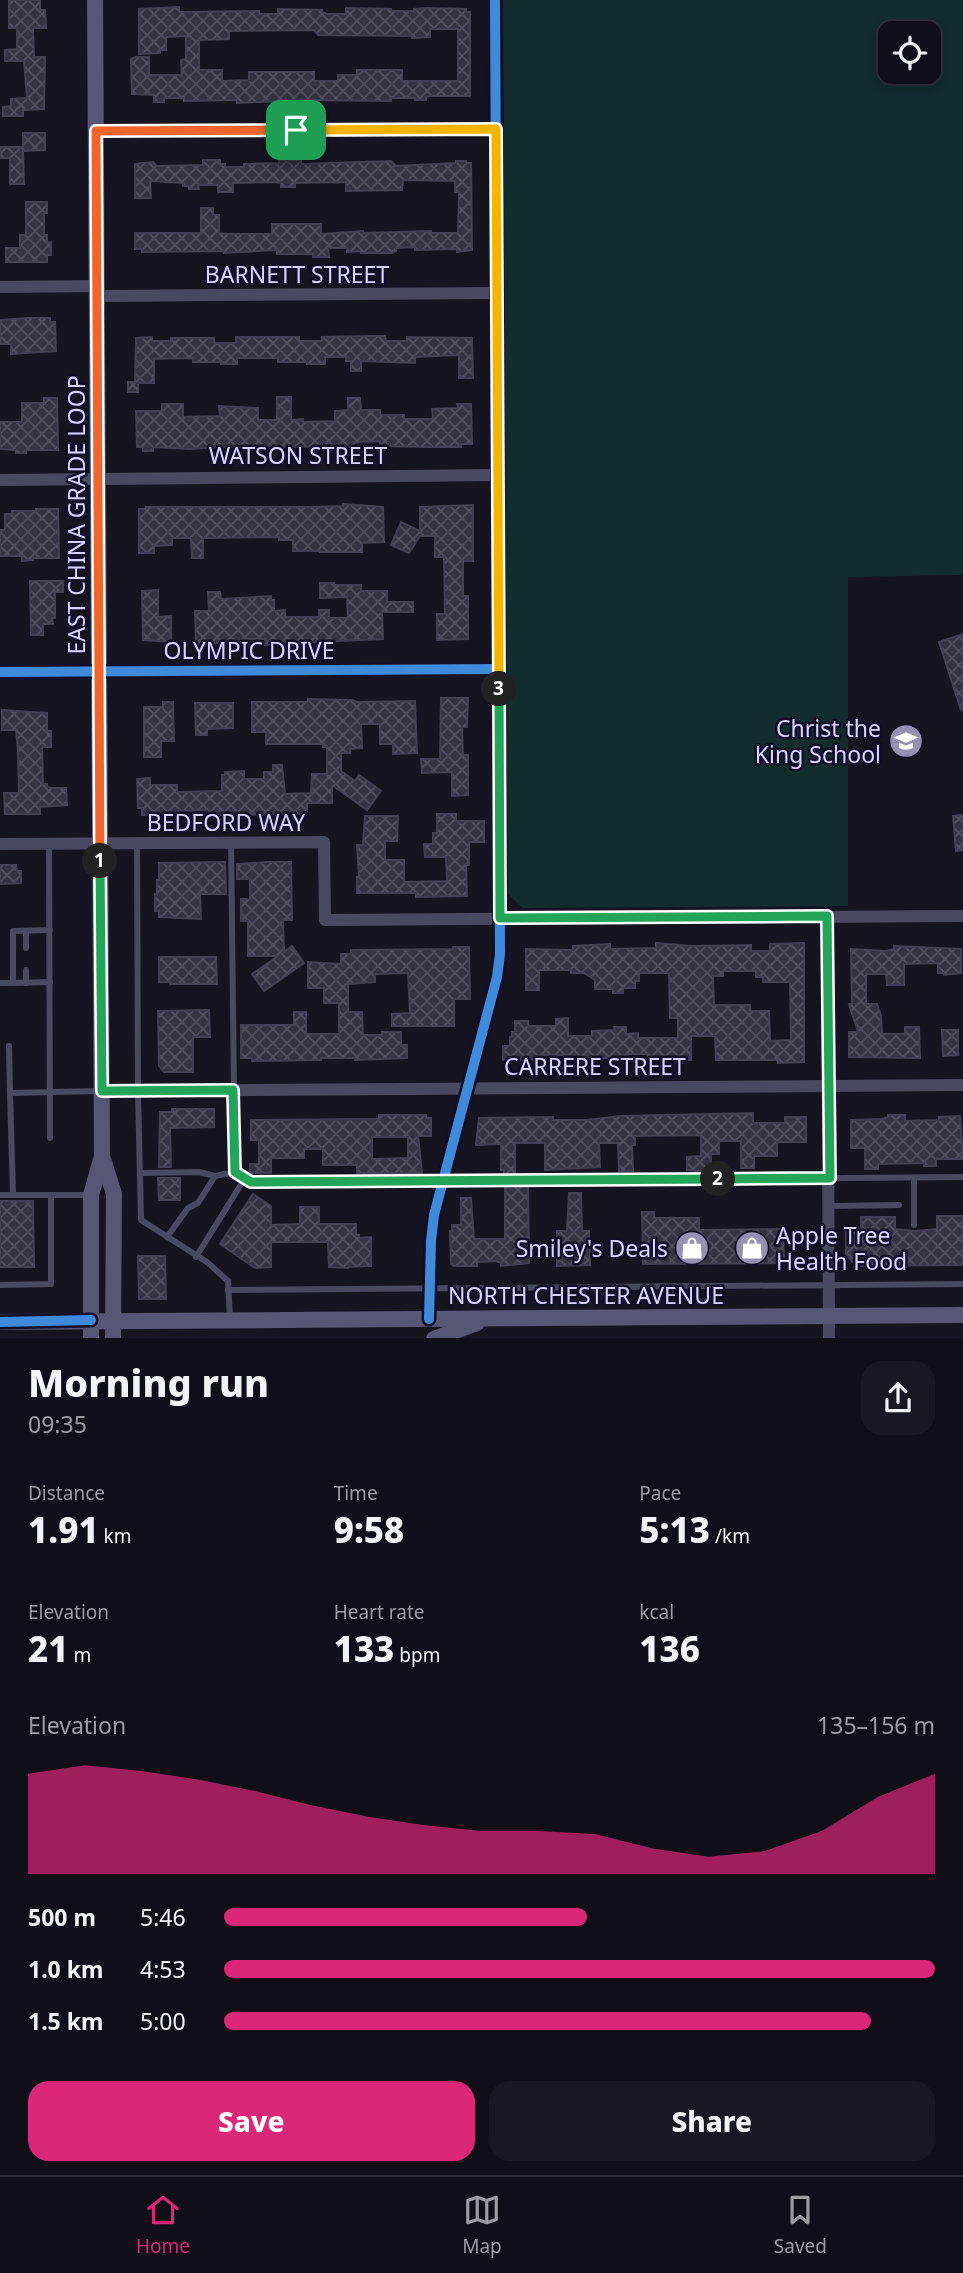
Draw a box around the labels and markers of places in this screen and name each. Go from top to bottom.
pin [266,100,326,160]
pin: 3 [482,672,516,706]
place label: Christ the King School [755,712,881,770]
school or university icon: Christ the King School [887,722,925,760]
pin: 1 [82,844,118,878]
pin: 2 [700,1162,736,1196]
place label: Apple Tree Health Food [776,1219,907,1277]
shop icon: Smiley's Deals [673,1229,711,1267]
shop icon: Apple Tree Health Food [733,1229,771,1267]
place label: Smiley's Deals [516,1232,668,1264]

